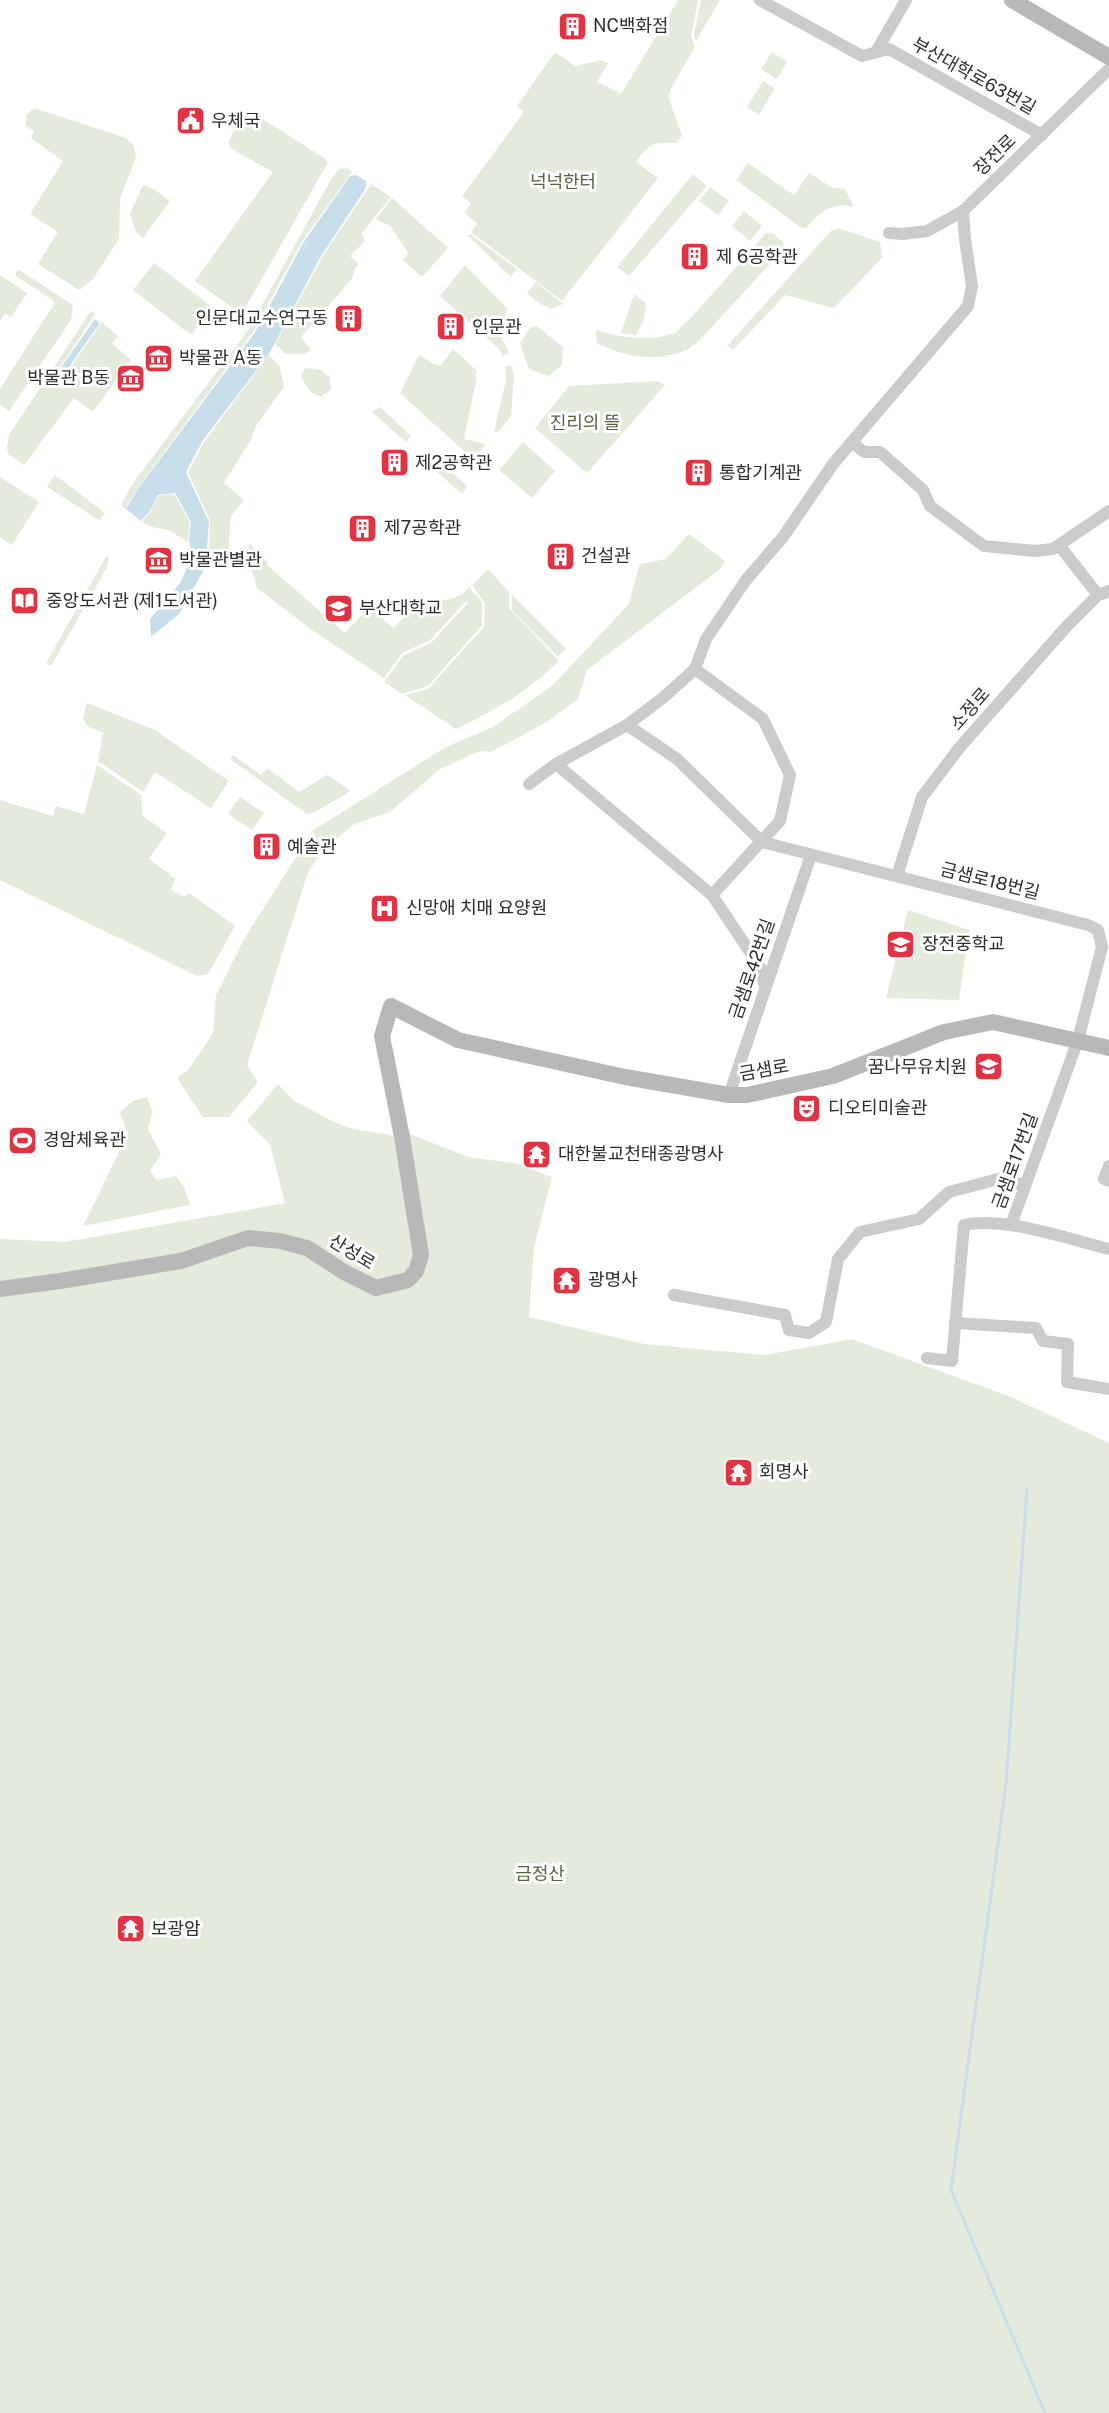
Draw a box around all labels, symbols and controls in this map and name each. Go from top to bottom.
building icon: NC백화점 [556,10,588,42]
place label: NC백화점 [593,15,669,36]
street label: 부산대학로63번길 [909,33,1040,118]
public building icon: 우체국 [174,105,206,137]
place label: 우체국 [211,110,261,131]
street label: 장전로 [969,130,1020,179]
park label: 넉넉한터 [530,171,596,192]
building icon: 제 6공학관 [679,241,711,273]
place label: 제 6공학관 [716,246,798,267]
building icon: 인문대교수연구동 [333,302,365,334]
place label: 인문대교수연구동 [196,307,328,328]
building icon: 인문관 [435,311,467,343]
place label: 인문관 [472,316,522,337]
museum icon: 박물관 A동 [142,342,174,374]
place label: 박물관 A동 [179,347,262,368]
museum icon: 박물관 B동 [115,362,147,394]
place label: 박물관 B동 [27,367,110,388]
park label: 진리의 뜰 [550,412,620,433]
building icon: 제2공학관 [378,447,410,479]
place label: 제2공학관 [415,452,492,473]
building icon: 통합기계관 [682,457,714,489]
place label: 통합기계관 [719,462,802,483]
building icon: 제7공학관 [347,512,379,544]
place label: 제7공학관 [384,517,461,538]
building icon: 건설관 [544,540,576,572]
museum icon: 박물관별관 [142,544,174,576]
place label: 건설관 [581,545,631,566]
place label: 박물관별관 [179,549,262,570]
library icon: 중앙도서관 (제1도서관) [9,585,41,617]
place label: 중앙도서관 (제1도서관) [46,590,218,611]
school or university icon: 부산대학교 [322,592,354,624]
place label: 부산대학교 [359,597,442,618]
street label: 소정로 [945,683,994,734]
building icon: 예술관 [250,831,282,863]
place label: 예술관 [287,836,337,857]
street label: 금샘로18번길 [938,858,1042,903]
hospital icon: 신망애 치매 요양원 [369,892,401,924]
place label: 신망애 치매 요양원 [406,897,547,918]
street label: 금샘로42번길 [725,916,779,1022]
school or university icon: 장전중학교 [885,928,917,960]
place label: 장전중학교 [922,933,1005,954]
school or university icon: 꿈나무유치원 [972,1051,1004,1083]
street label: 금샘로 [738,1055,790,1084]
place label: 꿈나무유치원 [868,1056,967,1077]
theatre icon: 디오티미술관 [791,1092,823,1124]
place label: 디오티미술관 [828,1097,928,1118]
street label: 금샘로17번길 [987,1110,1042,1212]
sports icon: 경암체육관 [6,1124,38,1156]
place label: 경암체육관 [43,1129,126,1150]
temple icon: 대한불교천태종광명사 [521,1138,553,1170]
place label: 대한불교천태종광명사 [558,1143,724,1164]
street label: 산성로 [326,1230,379,1273]
temple icon: 광명사 [551,1264,583,1296]
place label: 광명사 [588,1269,638,1290]
temple icon: 회명사 [722,1456,754,1488]
place label: 회명사 [759,1461,809,1482]
park label: 금정산 [515,1863,565,1884]
temple icon: 보광암 [114,1913,146,1945]
place label: 보광암 [151,1918,201,1939]

